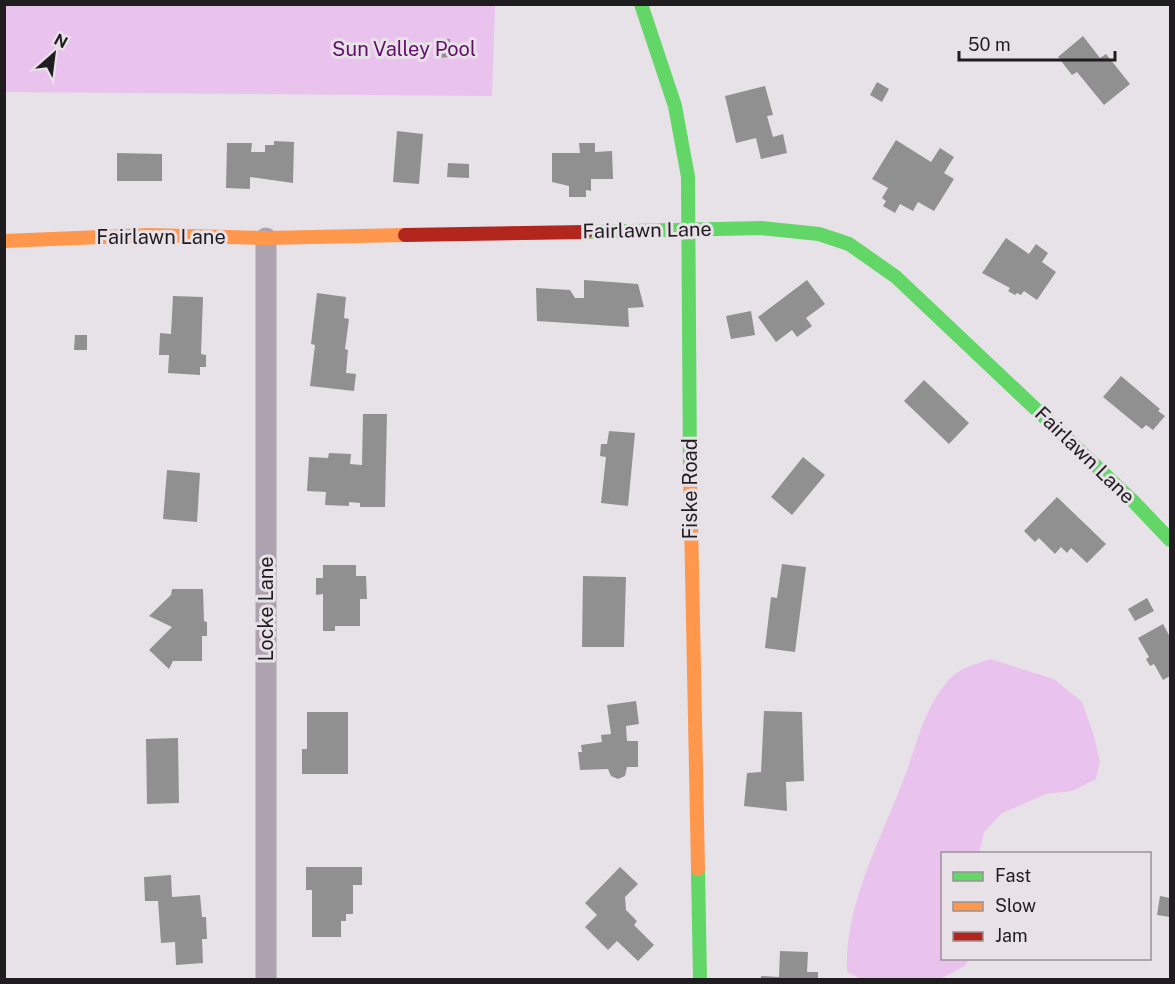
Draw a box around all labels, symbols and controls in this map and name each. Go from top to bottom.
north arrow [24,24,84,84]
scale bar [959,24,1115,62]
text: N [51,30,71,53]
text: 50 m [968,34,1011,55]
park label: Sun Valley Pool [332,37,476,61]
street label: Fairlawn Lane [582,217,712,243]
street label: Fairlawn Lane [96,225,226,249]
street label: Fairlawn Lane [1030,401,1140,509]
street label: Fiske Road [678,438,702,540]
street label: Locke Lane [254,556,278,662]
legend [941,852,1151,960]
text: Fast [995,865,1031,886]
text: Slow [995,895,1036,916]
text: Jam [995,925,1028,946]

